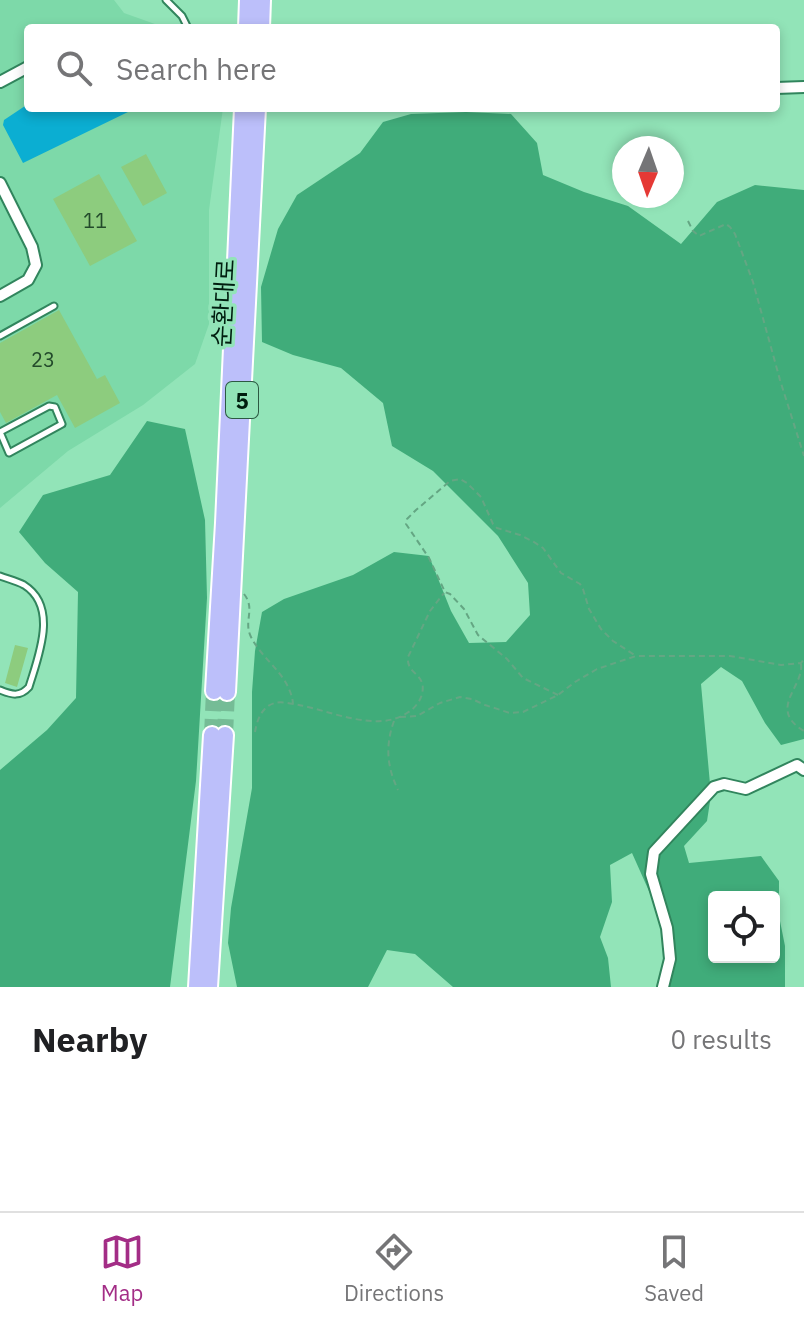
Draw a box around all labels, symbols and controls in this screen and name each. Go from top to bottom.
search box [24,24,780,112]
icon: search [52,46,96,90]
text: Search here [116,49,277,88]
north arrow [612,136,684,208]
house number: 11 [83,207,107,234]
street label: 순환대로 [205,258,241,348]
house number: 23 [31,346,55,373]
road number: 5 [226,382,258,418]
map controls [708,891,780,963]
button: locate [708,891,780,963]
text: Nearby [32,1017,147,1061]
text: 0 results [670,1022,772,1056]
tab: Map [100,1230,144,1307]
tab: Directions [344,1230,444,1307]
tab: Saved [644,1230,704,1307]

